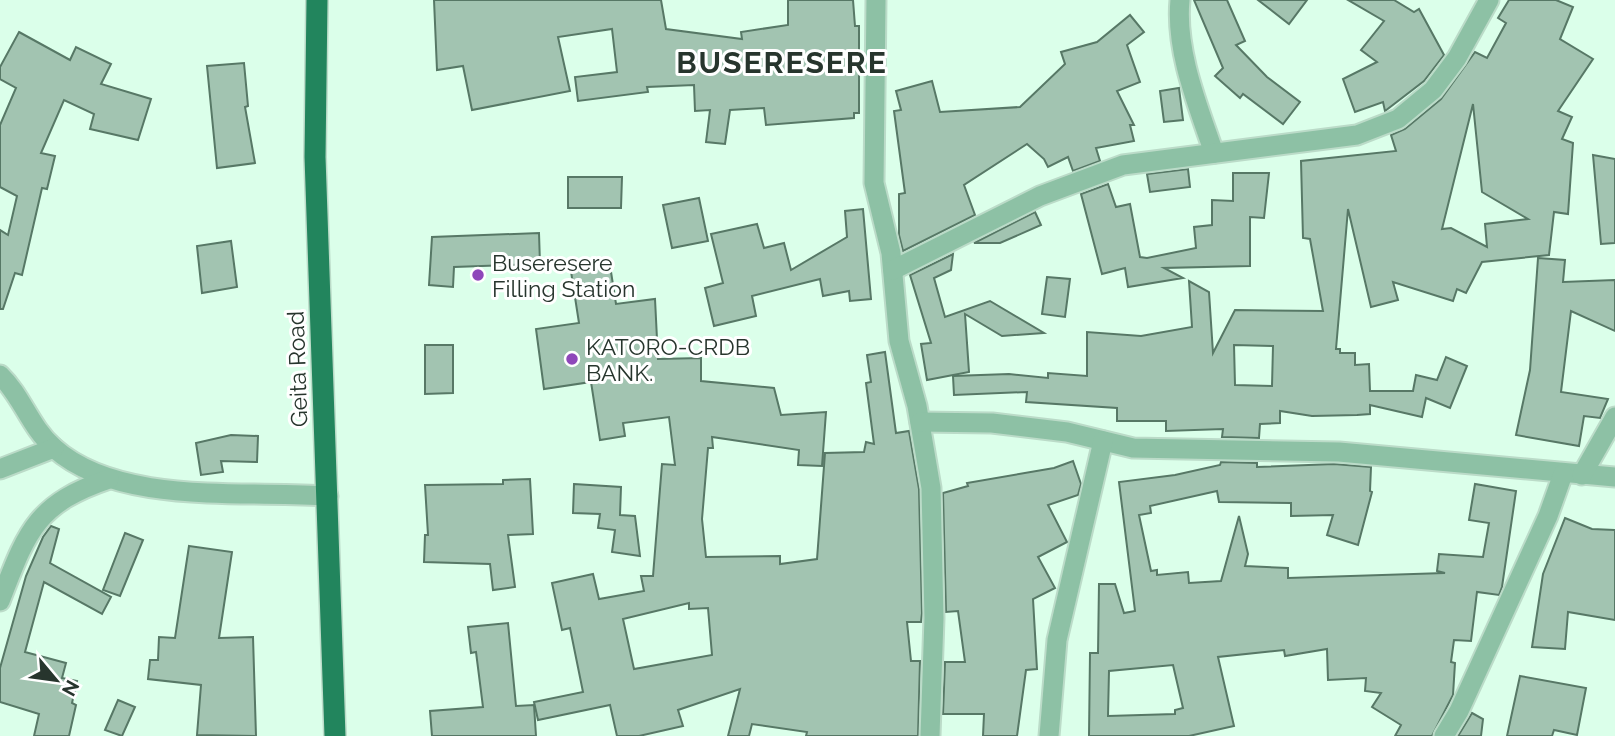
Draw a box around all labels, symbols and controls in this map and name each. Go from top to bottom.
district label: BUSERESERE [676,45,888,80]
place label: Buseresere Filling Station [492,249,635,302]
marker: Buseresere Filling Station [470,267,486,283]
street label: Geita Road [281,310,313,428]
place label: KATORO-CRDB BANK. [586,333,750,386]
marker: KATORO-CRDB BANK. [564,351,580,367]
north arrow [21,645,91,715]
text: N [58,677,84,700]

